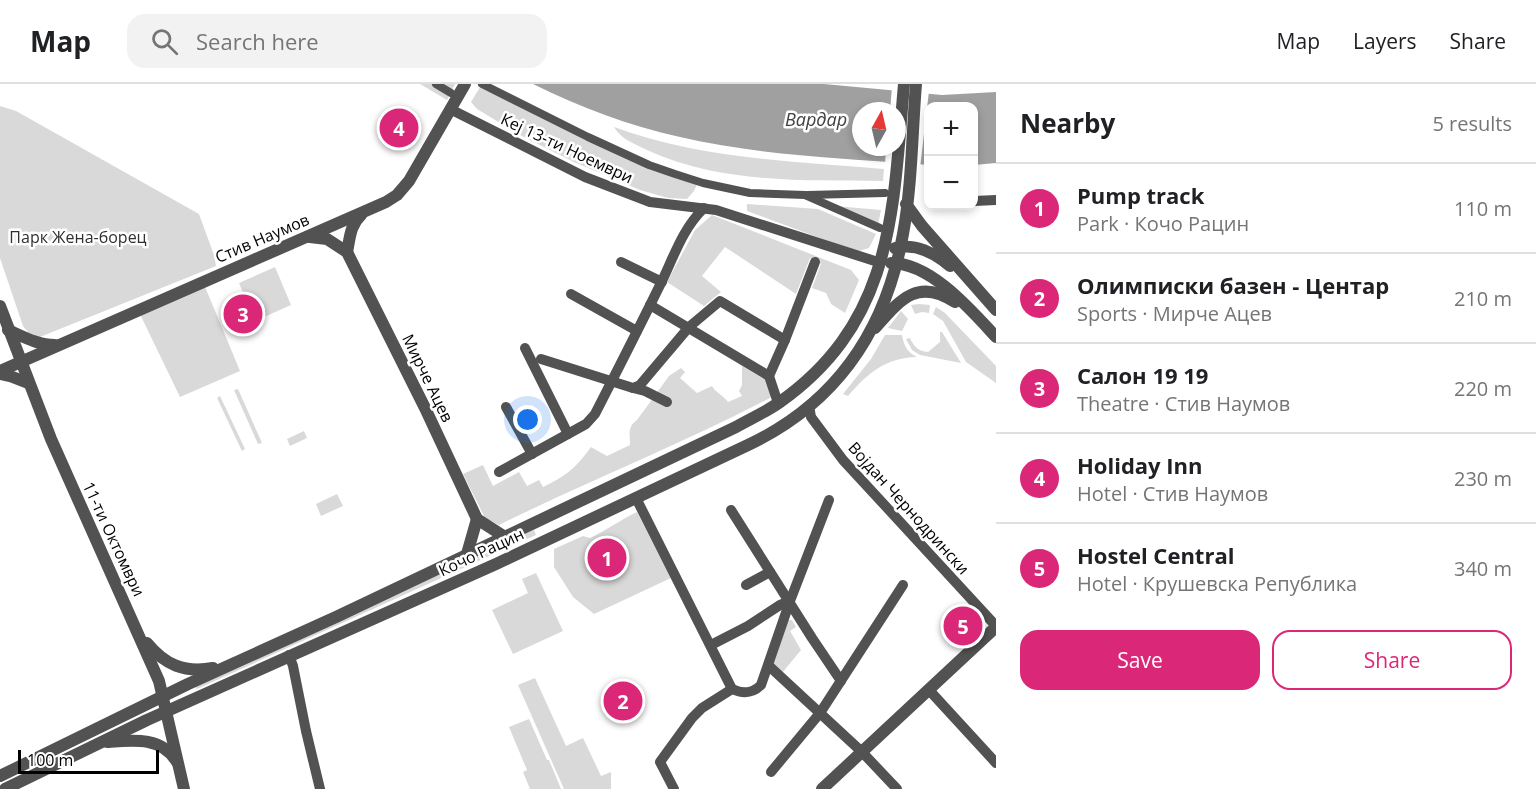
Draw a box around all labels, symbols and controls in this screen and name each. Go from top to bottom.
search box [127,14,547,68]
text: Map [30,22,91,60]
icon: search [148,25,181,58]
text: Search here [196,26,319,56]
text: Map [1277,27,1320,55]
text: Layers [1353,27,1417,55]
text: Share [1450,27,1506,55]
north arrow [852,102,906,156]
map controls [924,102,978,210]
button: + [924,102,978,156]
text: Nearby [1020,105,1115,141]
pin: 4 [380,106,418,150]
water label: Вардар [785,107,847,131]
street label: Кеј 13-ти Ноември [497,108,637,188]
text: 5 results [1432,110,1512,137]
button: − [924,156,978,210]
text: Pump track [1077,180,1204,210]
text: 1 [1034,195,1045,222]
text: 110 m [1454,195,1512,222]
street label: Стив Наумов [212,208,312,268]
text: Park · Кочо Рацин [1077,210,1249,237]
park label: Парк Жена-борец [9,226,147,248]
text: Олимписки базен - Центар [1077,270,1389,300]
text: 2 [1034,285,1045,312]
text: 210 m [1454,285,1512,312]
pin: 3 [224,292,262,336]
text: Sports · Мирче Ацев [1077,300,1272,327]
street label: Мирче Ацев [397,330,459,426]
text: Салон 19 19 [1077,360,1208,390]
text: 3 [1034,375,1045,402]
text: 220 m [1454,375,1512,402]
text: Theatre · Стив Наумов [1077,390,1290,417]
your location [513,405,542,434]
street label: Војдан Чернодрински [843,437,975,579]
text: Holiday Inn [1077,450,1203,480]
text: 4 [1034,465,1045,492]
text: 230 m [1454,465,1512,492]
street label: 11-ти Октомври [78,478,150,600]
text: Hotel · Стив Наумов [1077,480,1268,507]
street label: Кочо Рацин [435,523,527,581]
pin: 1 [588,536,626,580]
text: Hostel Central [1077,540,1234,570]
text: 5 [1034,555,1045,582]
text: 340 m [1454,555,1512,582]
text: Hotel · Крушевска Република [1077,570,1357,597]
pin: 5 [944,604,982,648]
button: Save [1020,630,1260,690]
button: Share [1272,630,1512,690]
pin: 2 [604,678,642,724]
scale bar [18,747,159,774]
text: 100 m [27,749,73,771]

